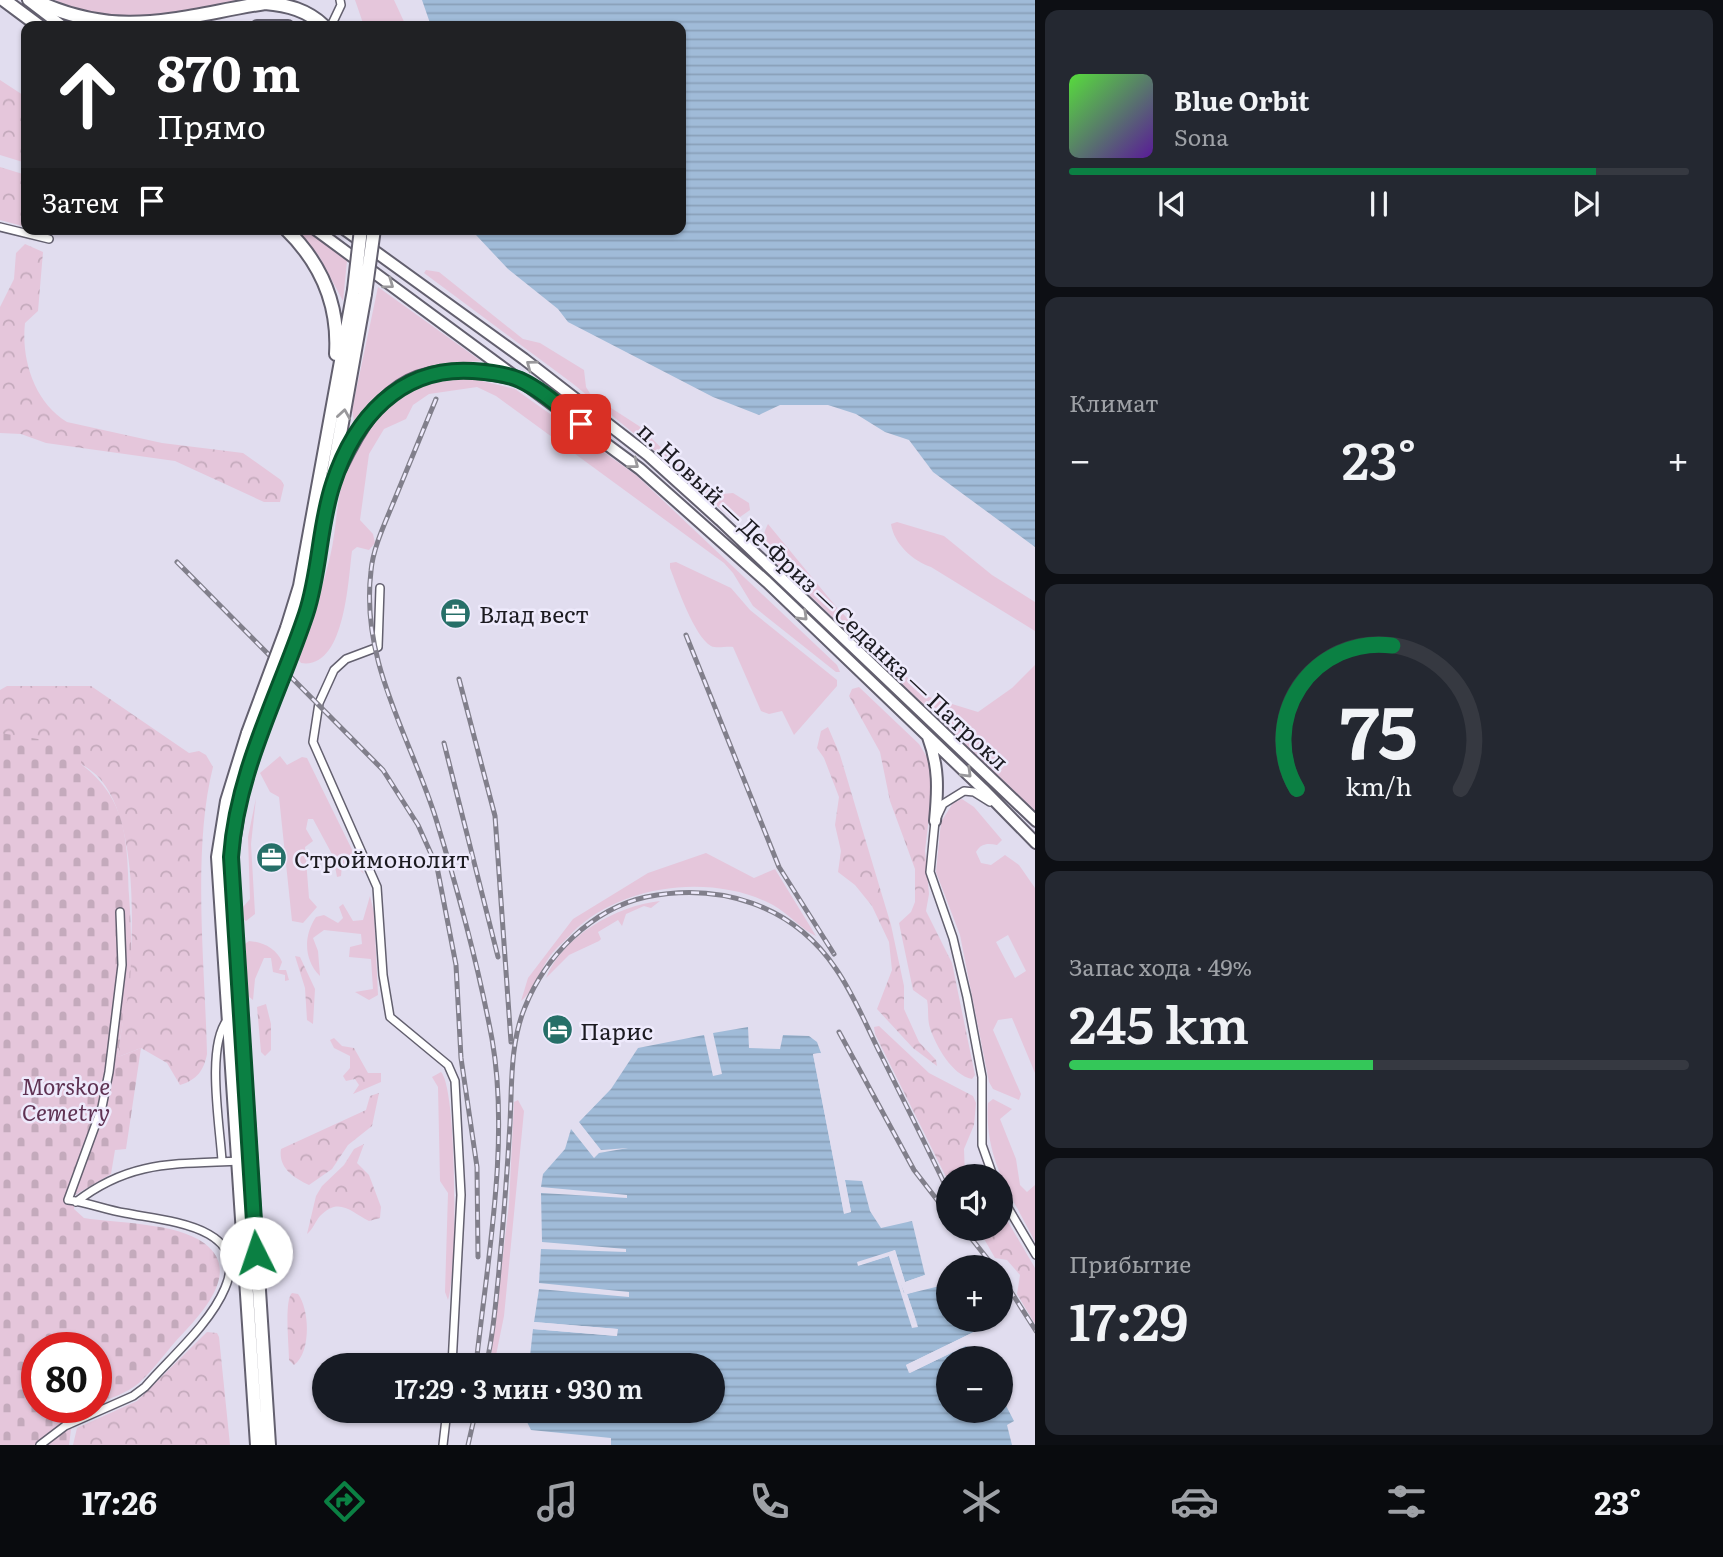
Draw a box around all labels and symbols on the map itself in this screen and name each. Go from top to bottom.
one-way arrow [382,276,394,288]
one-way arrow [526,360,539,373]
pin [551,394,611,454]
one-way arrow [336,408,351,420]
street label: п. Новый — Де-Фриз — Седанка — Патрокл [631,413,1017,777]
one-way arrow [626,455,638,468]
office icon: Влад вест [439,596,473,630]
place label: Влад вест [479,596,589,630]
one-way arrow [795,607,808,620]
one-way arrow [959,765,972,778]
office icon: Строймонолит [254,841,288,875]
place label: Строймонолит [294,841,470,875]
hotel icon: Парис [540,1013,574,1047]
place label: Парис [580,1013,653,1047]
park label: Morskoe Cemetry [22,1068,110,1128]
position arrow [219,1216,293,1290]
speed limit sign: 80 [21,1332,112,1423]

